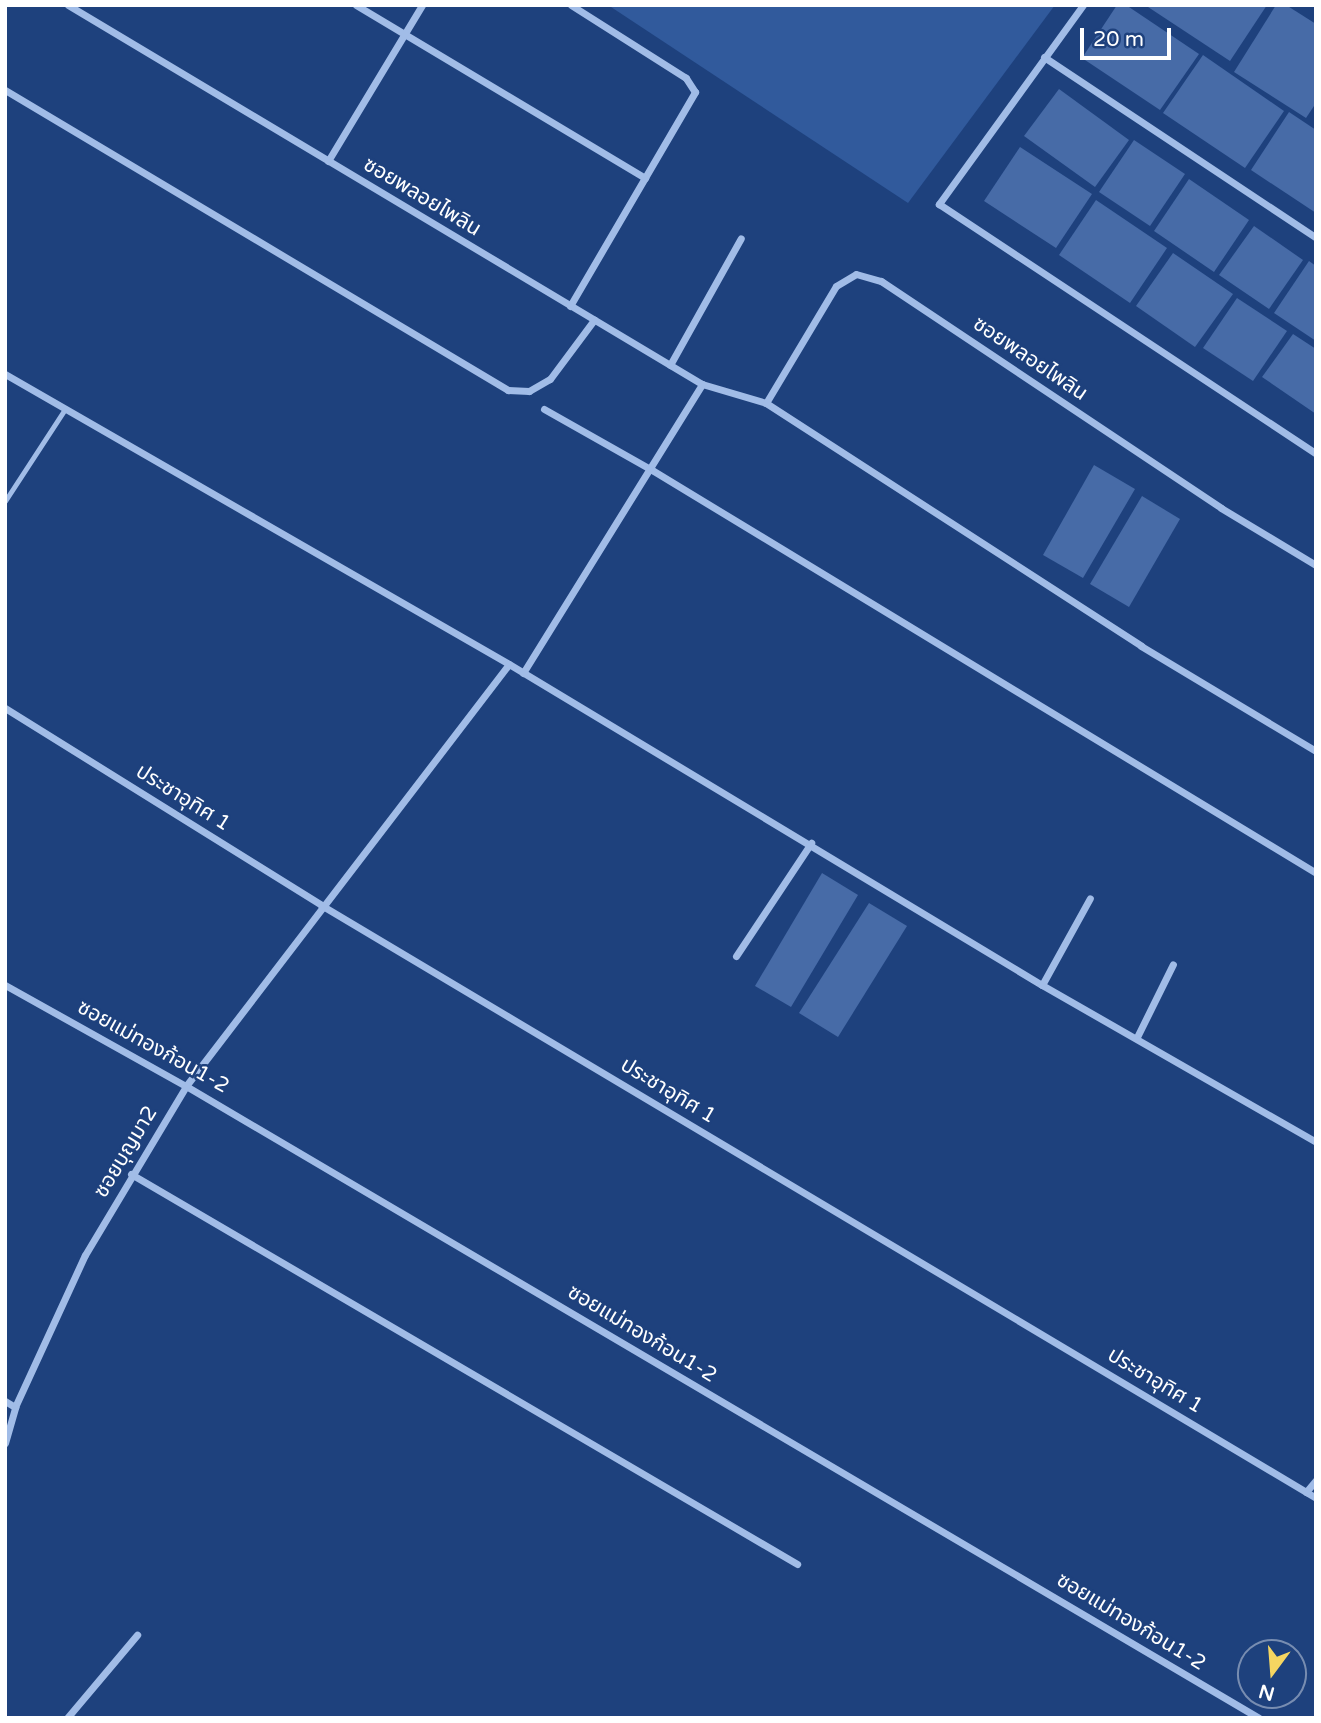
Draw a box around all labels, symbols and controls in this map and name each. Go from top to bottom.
scale bar [1083,14,1174,58]
text: 20 m [1093,27,1144,52]
street label: ซอยพลอยไพลิน [359,152,485,242]
street label: ซอยพลอยไพลิน [968,311,1092,407]
street label: ประชาอุทิศ 1 [131,759,235,837]
street label: ซอยแม่ทองก้อน1-2 [73,995,233,1099]
street label: ประชาอุทิศ 1 [616,1053,720,1129]
street label: ซอยบุญมา2 [89,1102,163,1202]
street label: ซอยแม่ทองก้อน1-2 [563,1280,721,1388]
street label: ประชาอุทิศ 1 [1103,1343,1207,1419]
street label: ซอยแม่ทองก้อน1-2 [1052,1568,1210,1676]
north arrow [1237,1639,1307,1709]
text: N [1256,1680,1277,1705]

